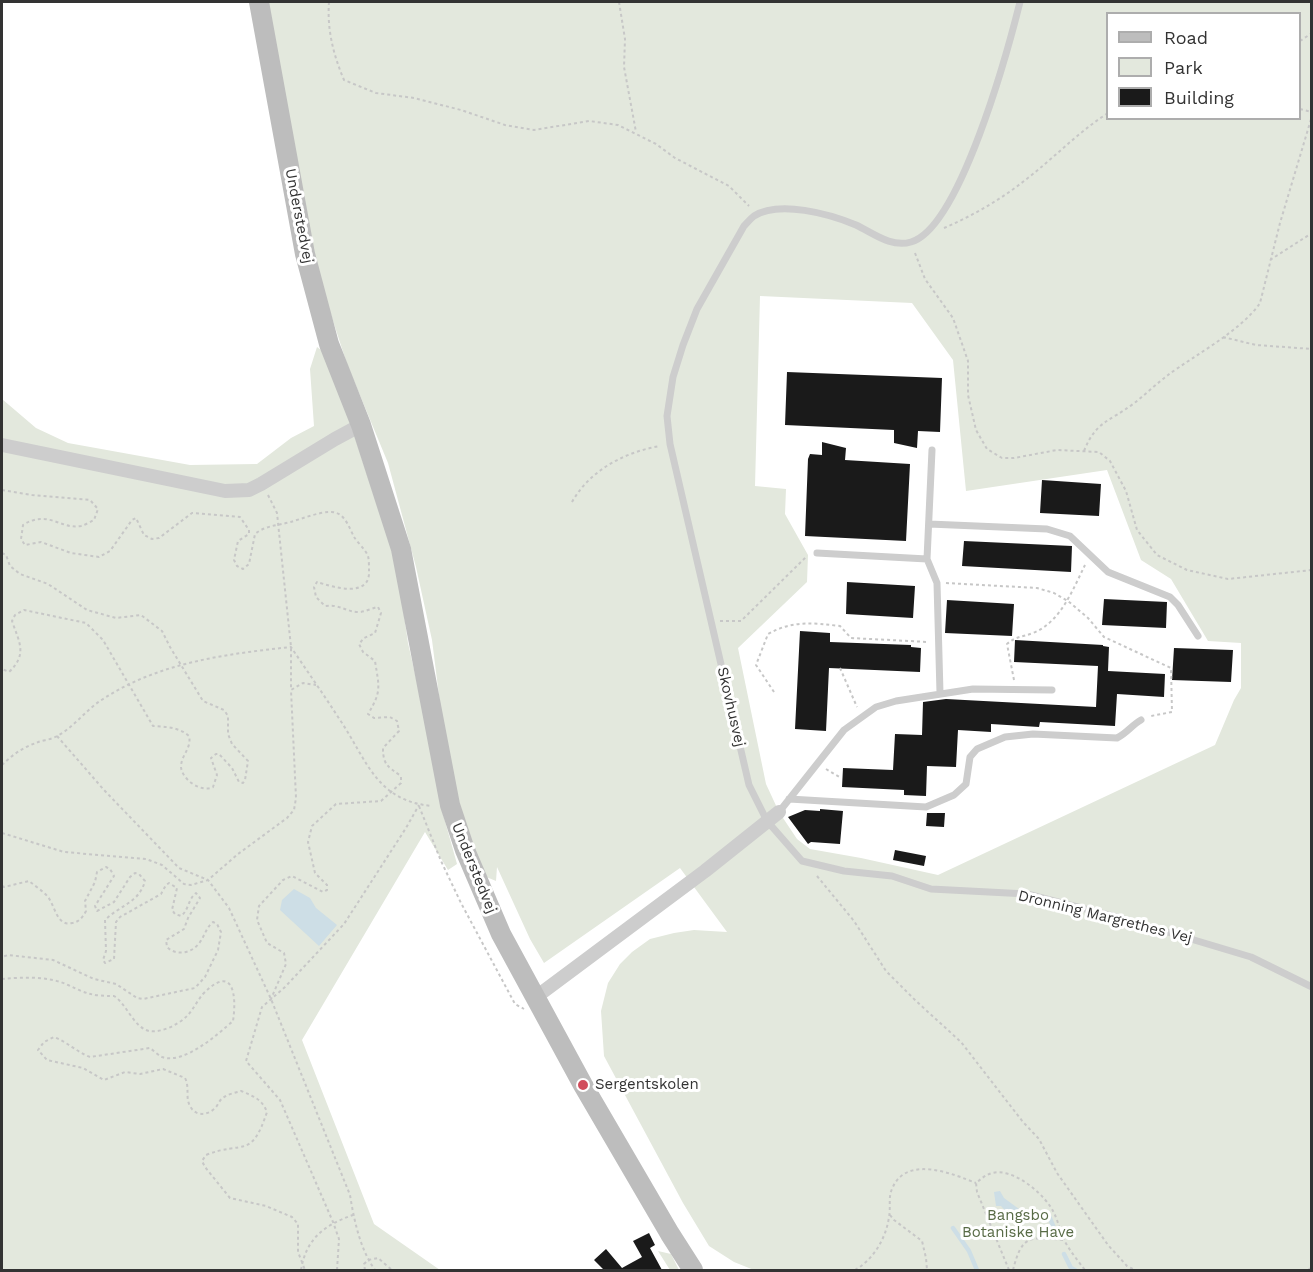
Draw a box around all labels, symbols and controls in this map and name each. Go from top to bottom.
legend [1106,12,1301,120]
text: Road [1164,27,1208,48]
text: Park [1164,57,1203,78]
text: Building [1164,87,1234,108]
street label: Understedvej [281,167,317,265]
street label: Skovhusvej [713,665,749,749]
street label: Understedvej [448,820,500,916]
street label: Dronning Margrethes Vej [1016,887,1194,947]
place label: Sergentskolen [595,1076,699,1094]
marker: Sergentskolen [576,1078,590,1092]
park label: Bangsbo Botaniske Have [962,1207,1074,1242]

